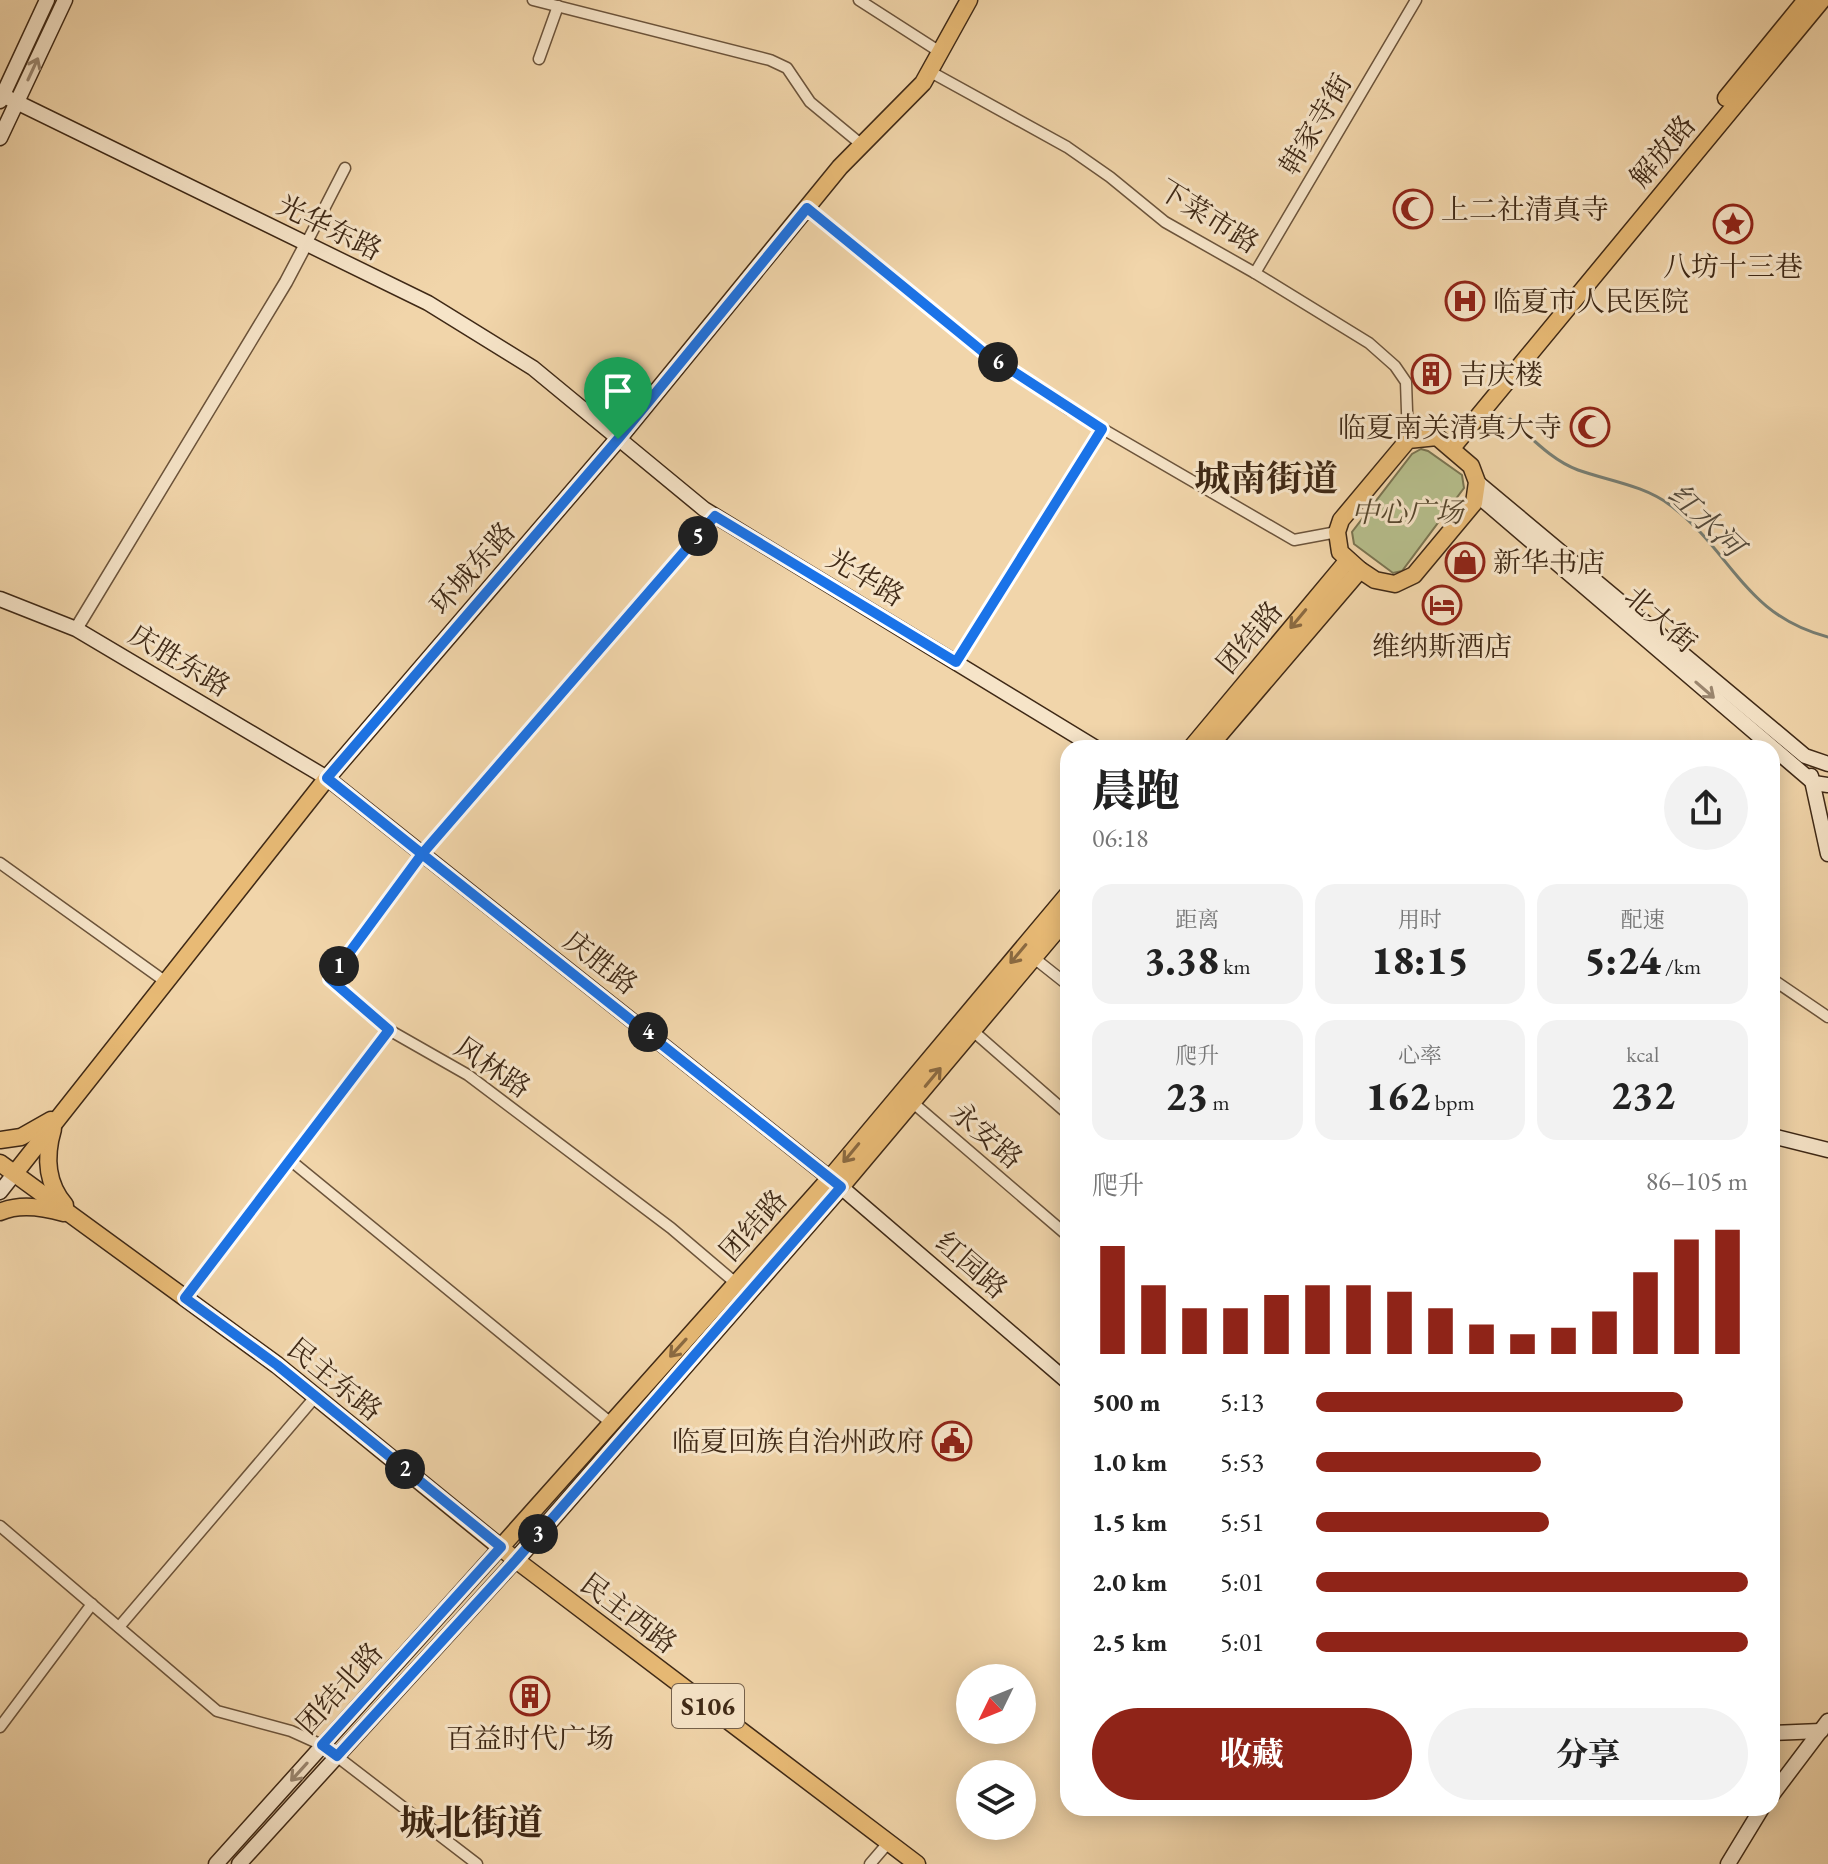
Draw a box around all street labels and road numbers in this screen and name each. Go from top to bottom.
street label: 韩家寺街 [1271,67,1359,181]
street label: 解放路 [1621,107,1703,195]
street label: 下菜市路 [1152,171,1266,261]
street label: 光华东路 [272,186,388,268]
street label: 环城东路 [422,514,522,622]
street label: 光华路 [821,540,911,614]
street label: 北大街 [1617,578,1705,660]
street label: 团结路 [1208,593,1290,681]
street label: 庆胜东路 [123,616,237,704]
street label: 庆胜路 [557,922,645,1002]
street label: 风林路 [448,1029,538,1105]
street label: 永安路 [943,1094,1031,1176]
street label: 团结路 [712,1182,794,1268]
street label: 红园路 [928,1224,1016,1306]
street label: 民主东路 [280,1330,390,1428]
street label: 民主西路 [573,1565,685,1661]
street label: 团结北路 [288,1634,390,1742]
road number: S106 [672,1684,744,1728]

